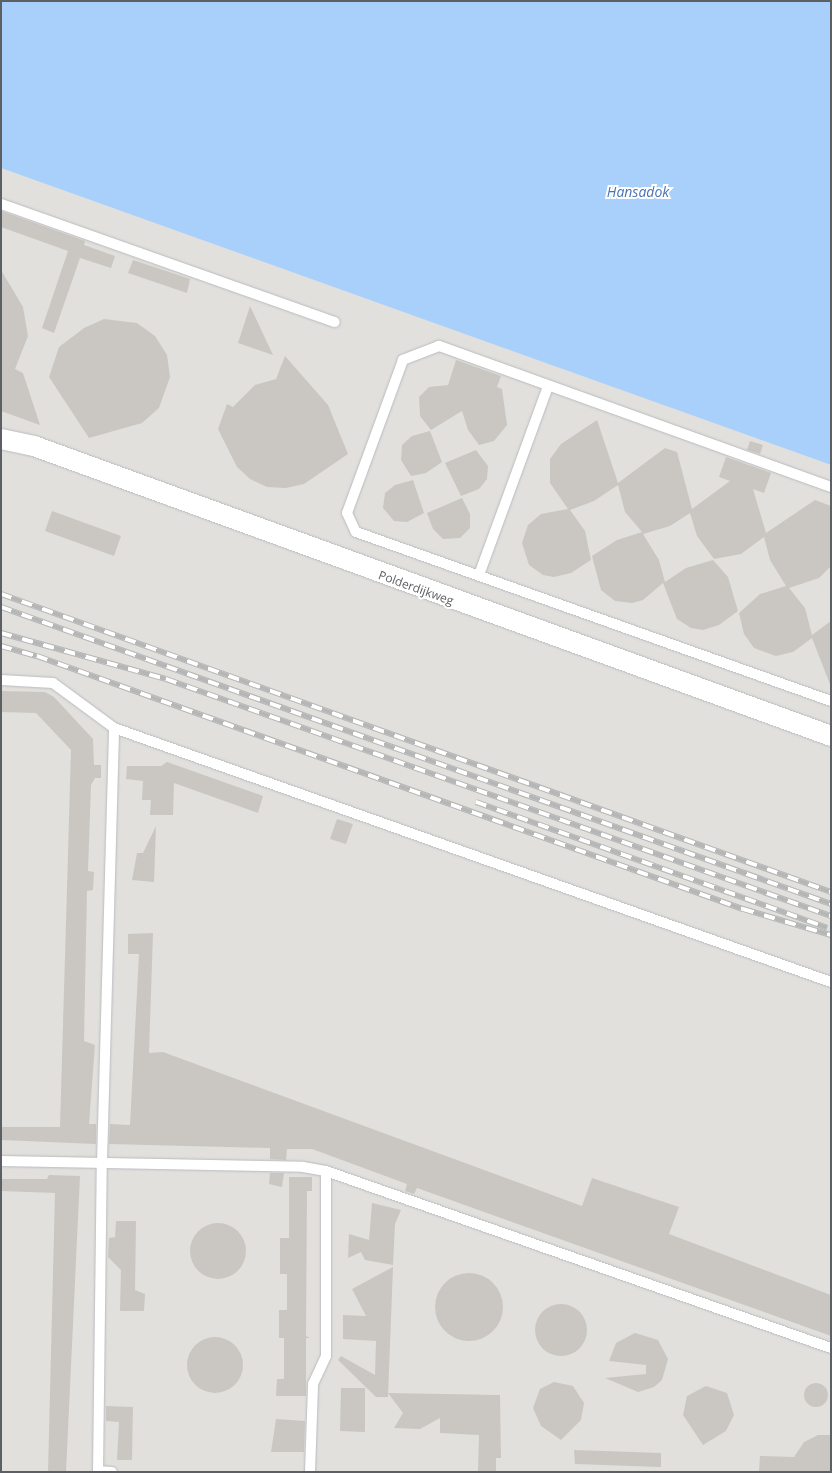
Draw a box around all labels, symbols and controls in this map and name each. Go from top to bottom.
water label: Hansadok [607,184,669,200]
street label: Polderdijkweg [377,568,455,608]

